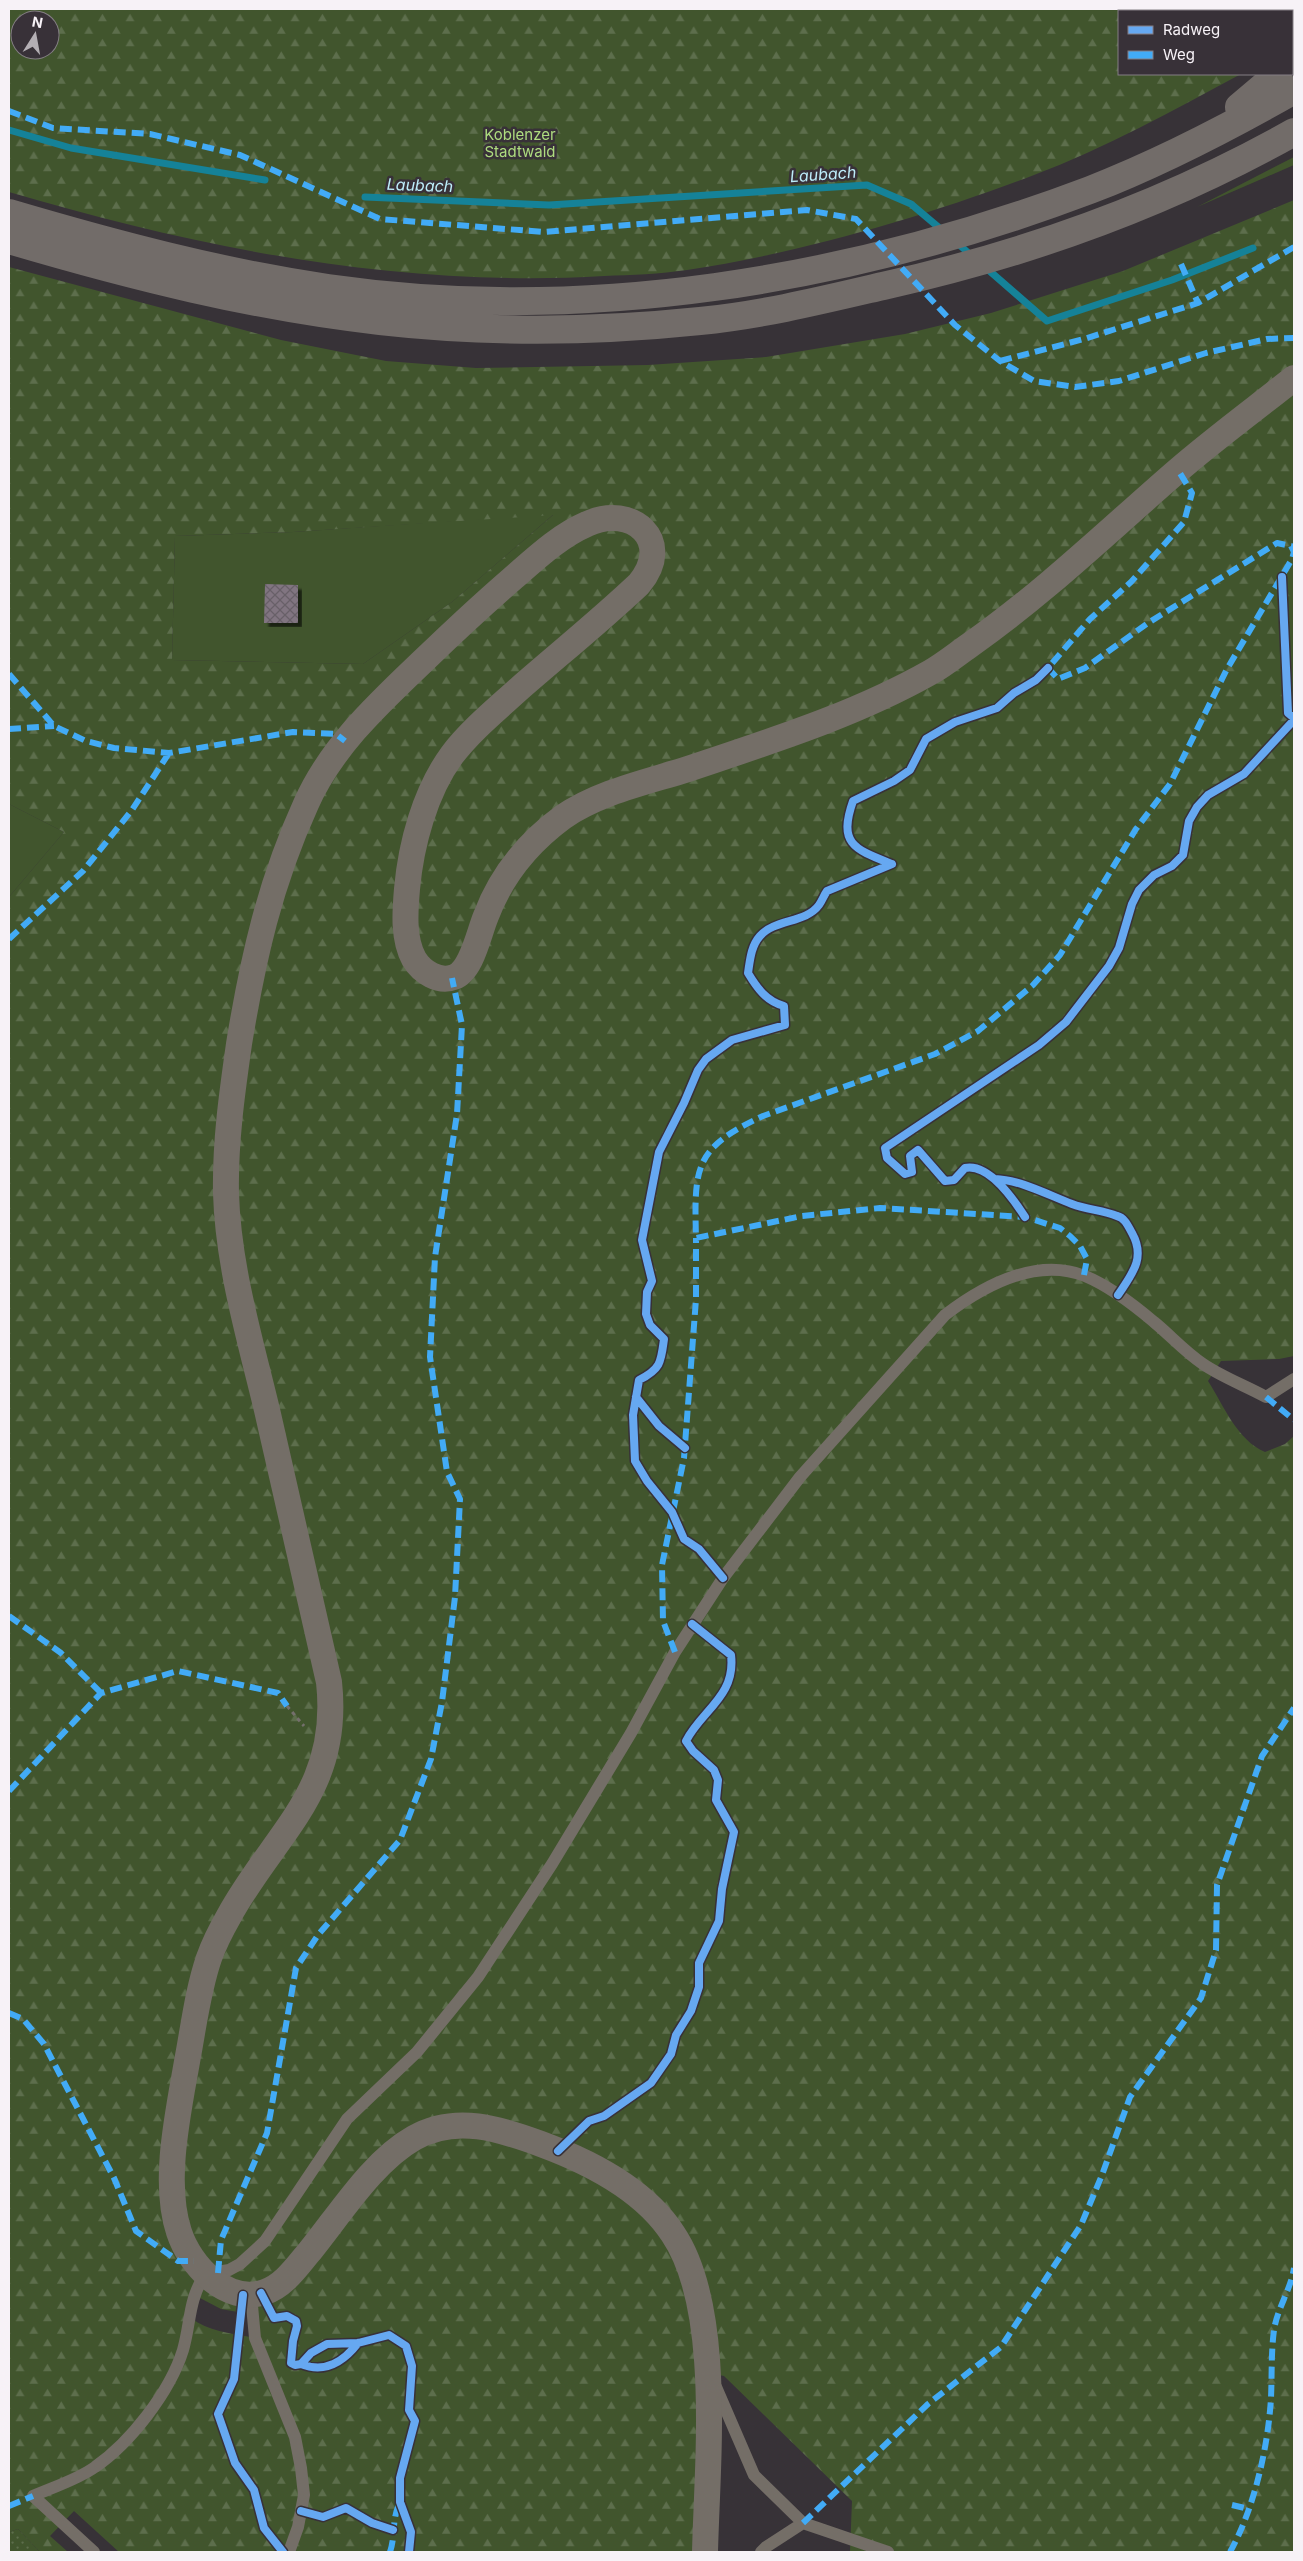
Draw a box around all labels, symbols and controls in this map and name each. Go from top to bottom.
north arrow [10,10,60,60]
legend [1118,10,1293,75]
text: N [31,12,44,31]
text: Radweg [1163,20,1220,39]
text: Weg [1163,45,1195,64]
park label: Koblenzer Stadtwald [484,125,556,161]
water label: Laubach [789,162,857,186]
water label: Laubach [386,174,454,196]

